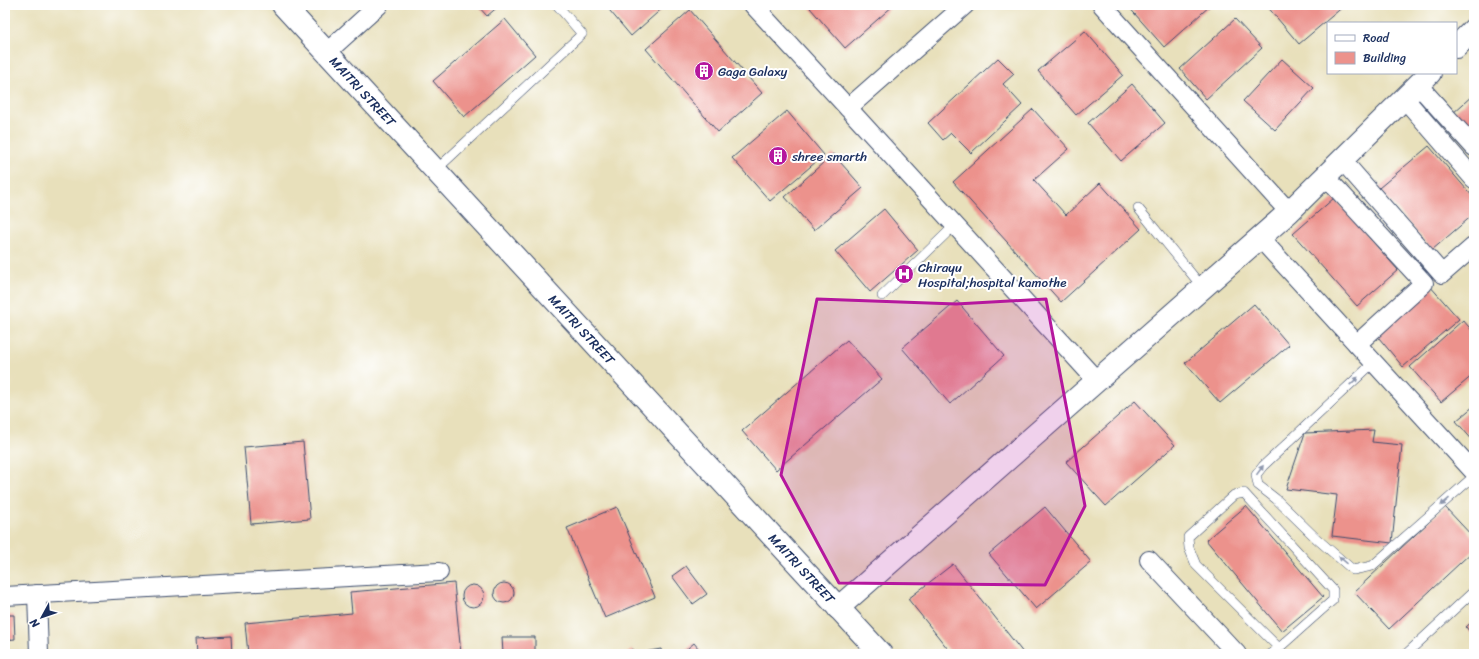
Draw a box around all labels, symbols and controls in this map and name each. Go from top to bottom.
legend [1327,22,1457,74]
text: Road [1363,27,1390,49]
text: Building [1363,47,1406,69]
street label: MAITRI STREET [324,51,402,133]
building icon: Gaga Galaxy [693,60,715,82]
place label: Gaga Galaxy [718,60,788,83]
building icon: shree smarth [767,145,789,167]
place label: shree smarth [791,145,867,168]
place label: Chirayu Hospital;hospital kamothe [918,256,1066,294]
hospital icon: Chirayu Hospital;hospital kamothe [893,263,915,285]
street label: MAITRI STREET [543,289,621,371]
one-way arrow [1349,376,1359,386]
one-way arrow [1256,465,1264,476]
one-way arrow [1439,498,1450,507]
street label: MAITRI STREET [763,528,841,610]
one-way arrow [1337,556,1348,565]
north arrow [22,597,62,637]
text: N [25,614,45,633]

